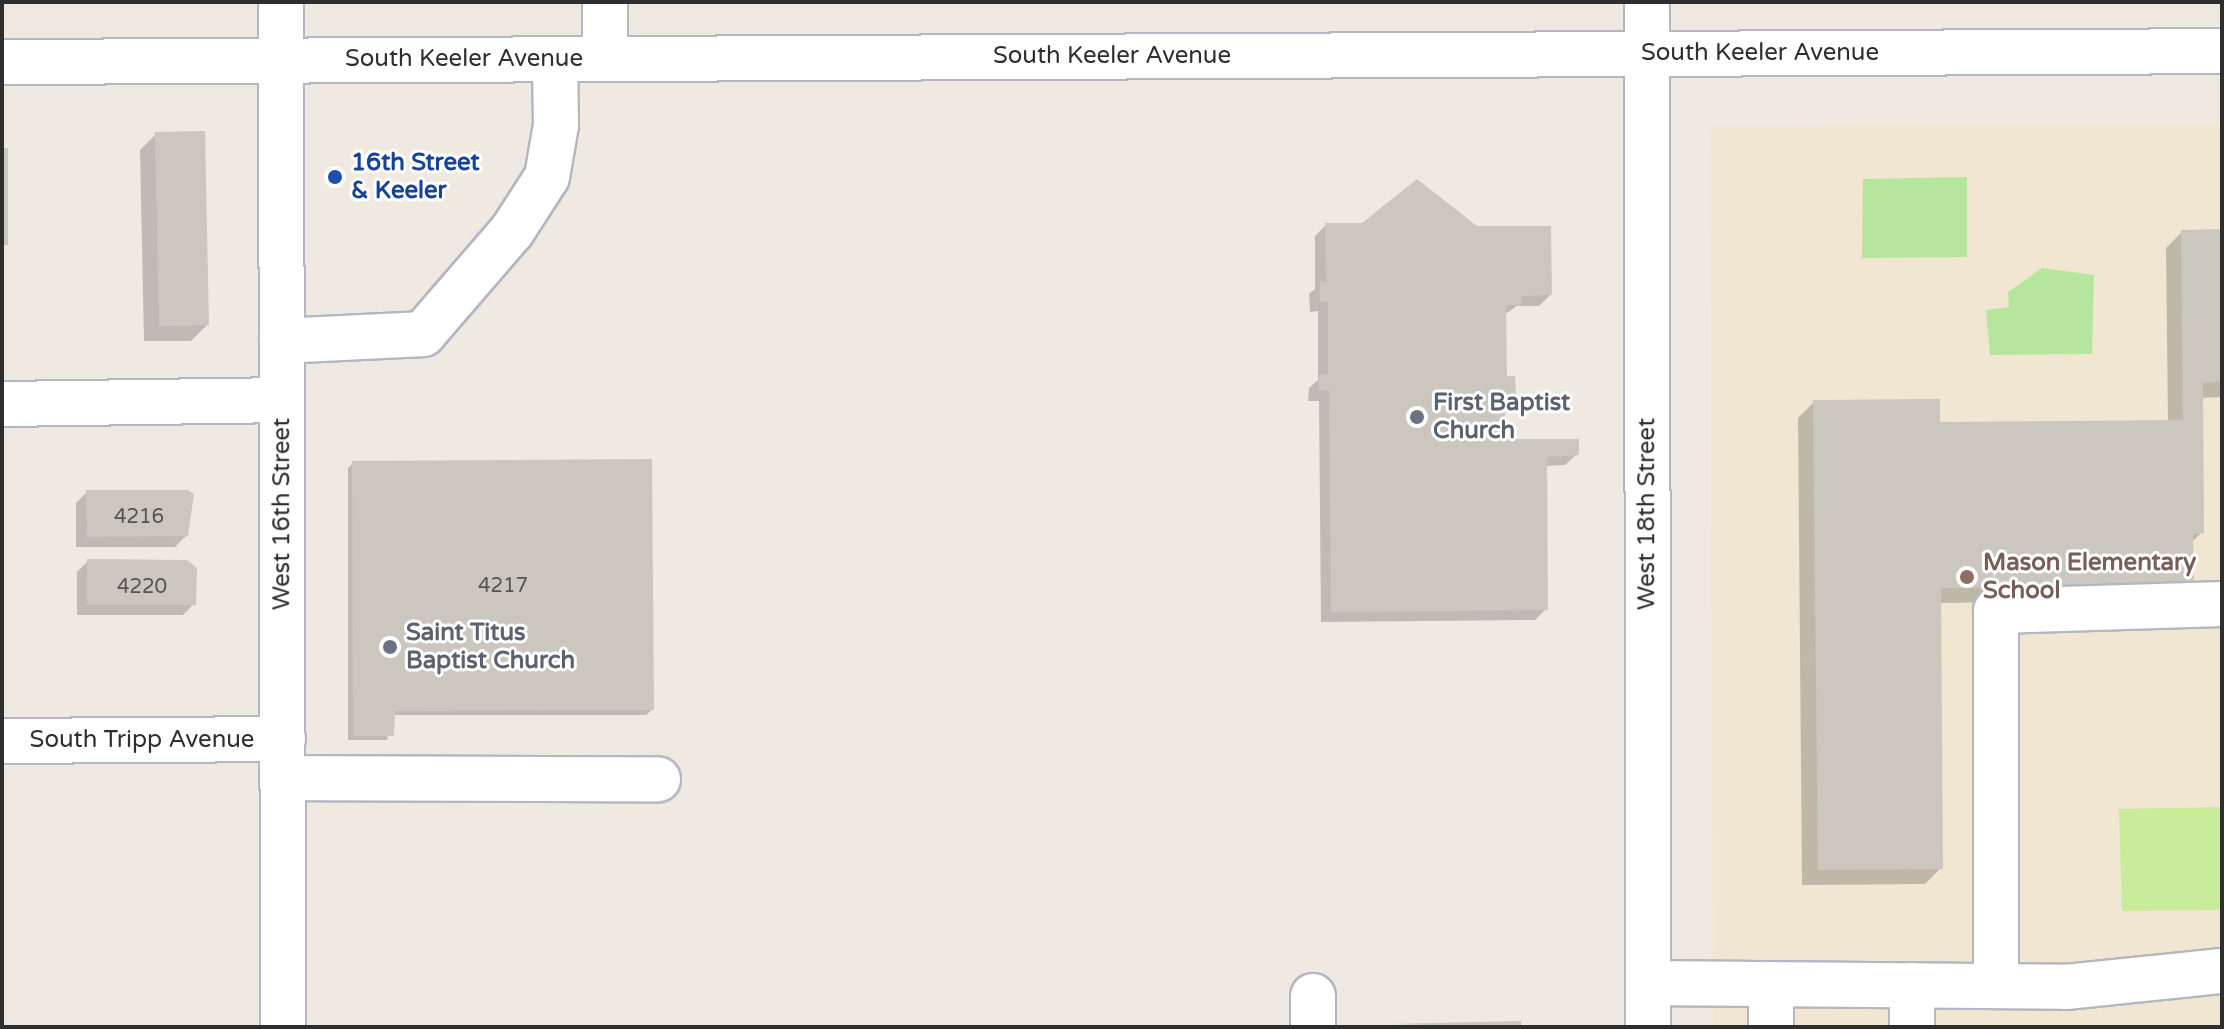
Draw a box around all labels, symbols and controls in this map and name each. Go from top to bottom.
street label: South Keeler Avenue [1641,39,1879,67]
street label: South Keeler Avenue [993,42,1231,70]
street label: South Keeler Avenue [345,45,583,73]
place label: 16th Street & Keeler [351,149,480,205]
marker: 16th Street & Keeler [326,168,344,186]
place label: First Baptist Church [1433,389,1570,445]
marker: First Baptist Church [1408,408,1426,426]
street label: West 16th Street [268,418,296,610]
street label: West 18th Street [1633,418,1661,610]
house number: 4216 [114,505,164,529]
place label: Mason Elementary School [1983,549,2196,605]
marker: Mason Elementary School [1958,568,1976,586]
house number: 4217 [478,574,528,598]
house number: 4220 [117,575,167,599]
place label: Saint Titus Baptist Church [406,619,575,675]
marker: Saint Titus Baptist Church [381,638,399,656]
street label: South Tripp Avenue [30,726,254,754]

